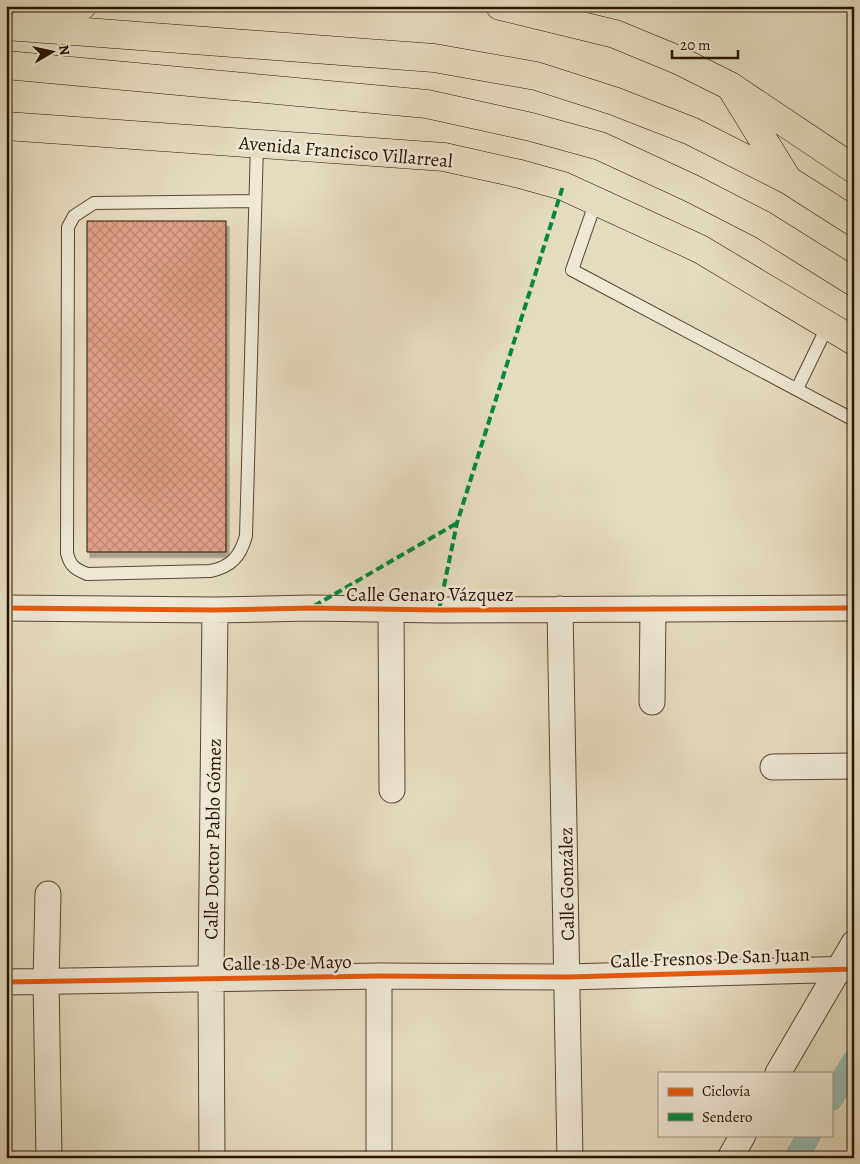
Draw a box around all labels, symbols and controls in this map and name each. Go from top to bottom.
north arrow [28,28,78,78]
scale bar [672,28,739,60]
text: 20 m [680,35,711,55]
text: N [54,44,75,57]
street label: Avenida Francisco Villarreal [237,130,454,174]
street label: Calle Genaro Vázquez [346,582,514,608]
street label: Calle Doctor Pablo Gómez [198,738,228,940]
street label: Calle González [553,827,581,941]
street label: Calle Fresnos De San Juan [610,942,810,974]
street label: Calle 18 De Mayo [222,949,352,977]
legend [658,1072,832,1136]
text: Ciclovía [702,1081,750,1101]
text: Sendero [702,1107,752,1127]

